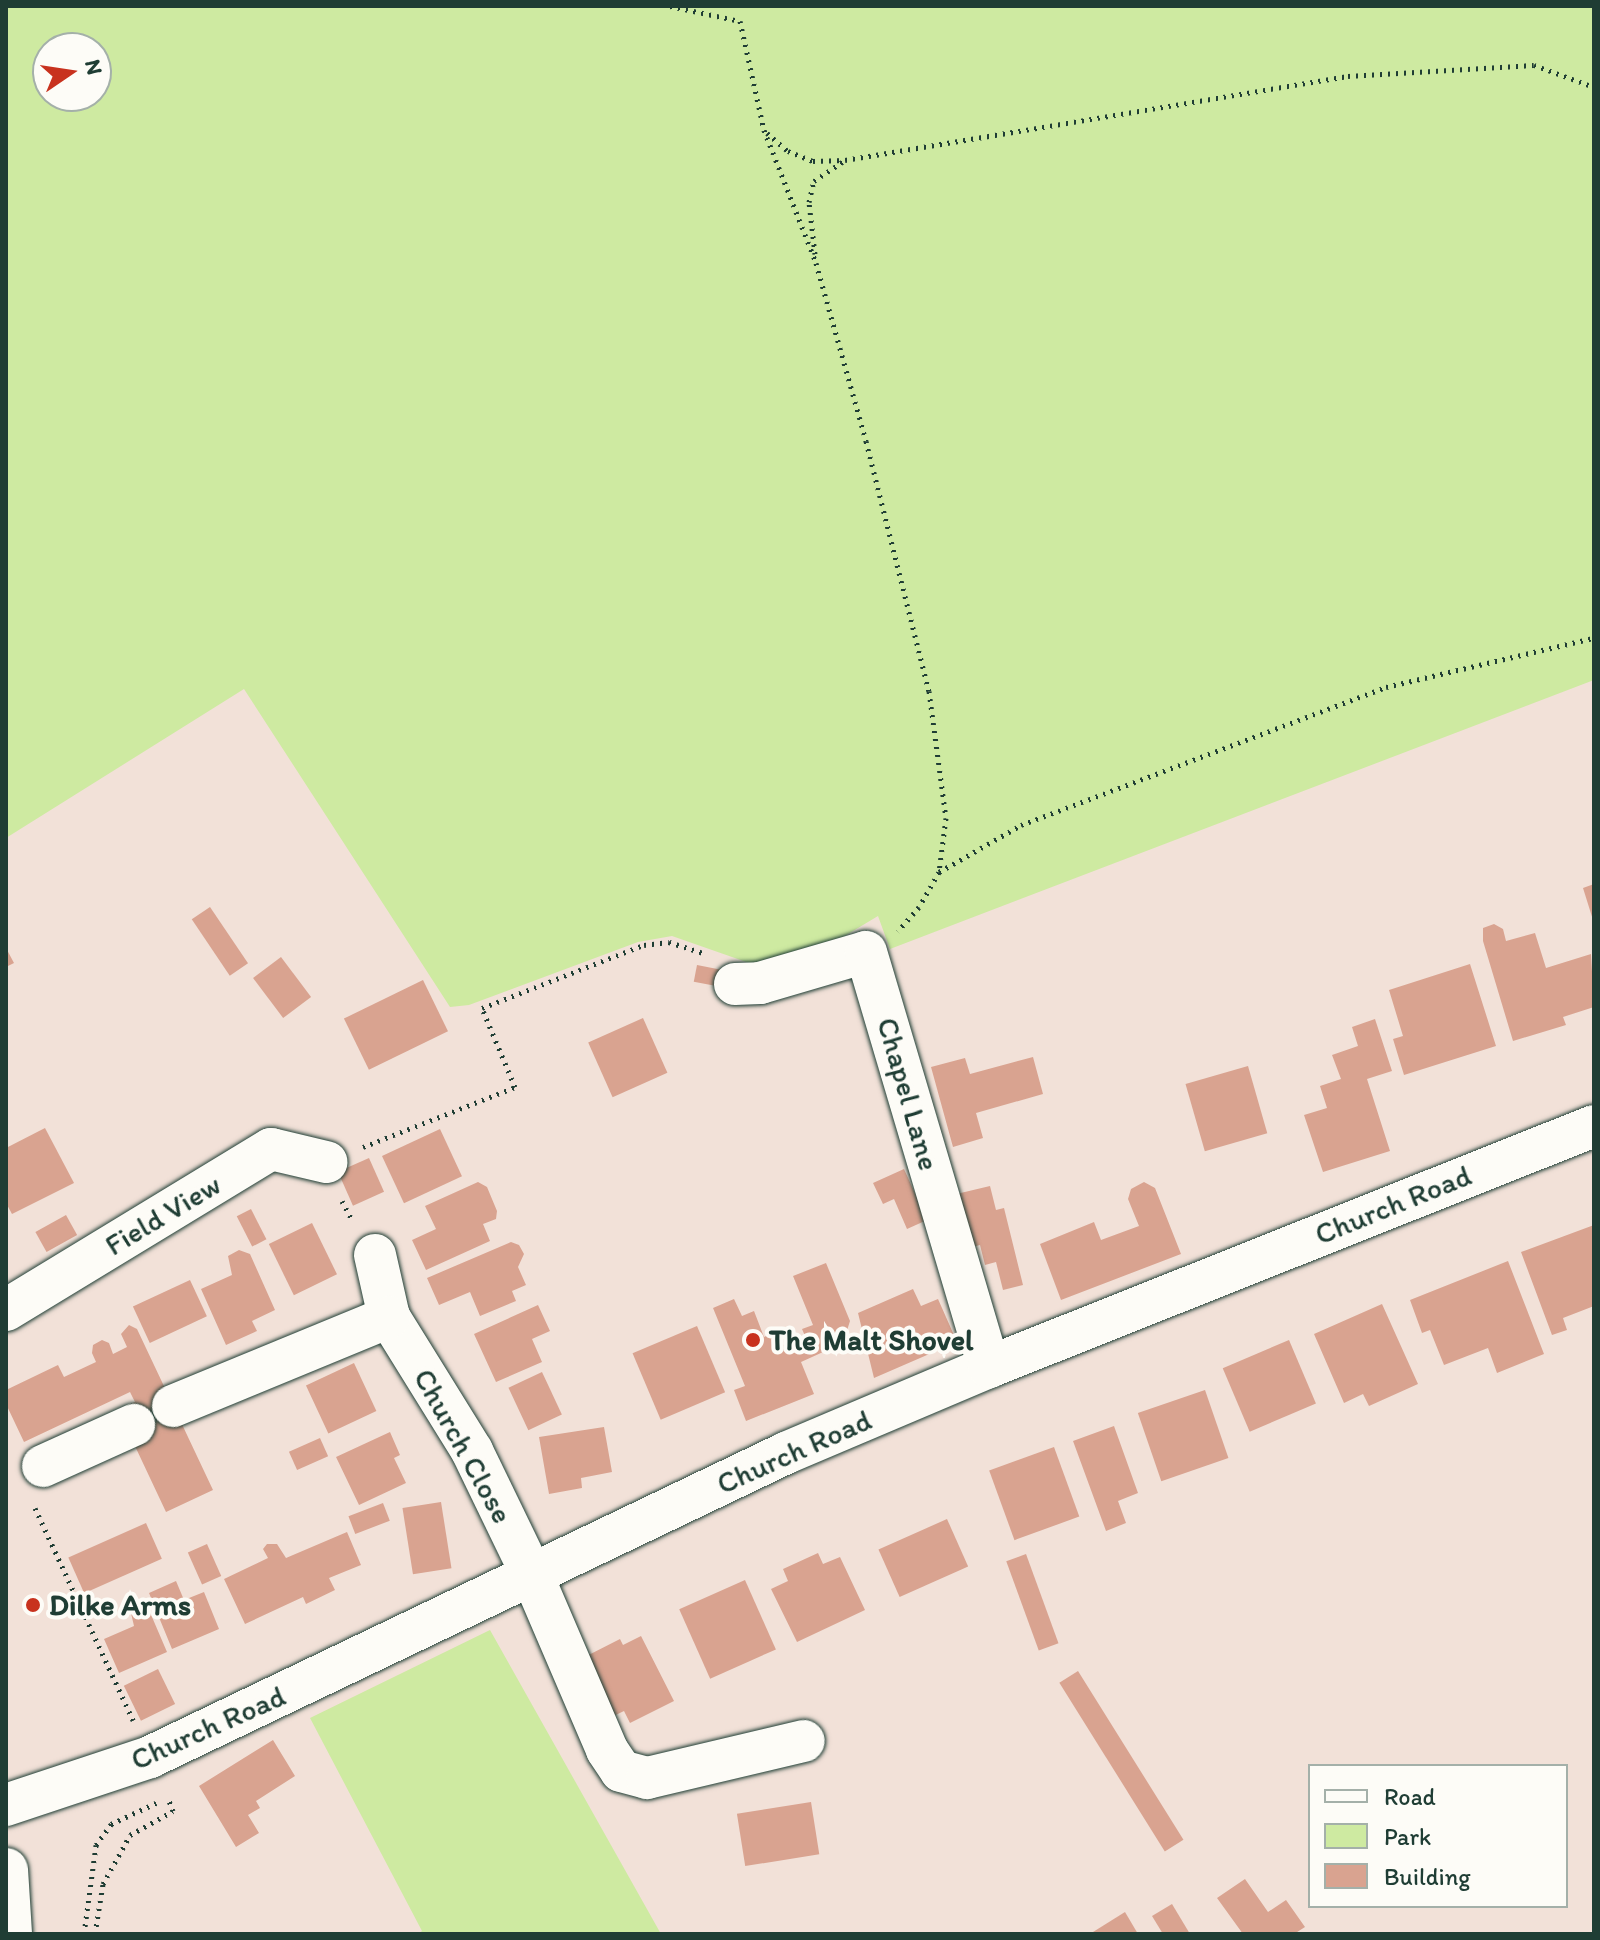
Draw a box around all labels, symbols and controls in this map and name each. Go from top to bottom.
north arrow [32,32,112,112]
text: N [79,57,109,77]
street label: Chapel Lane [869,1013,947,1175]
street label: Church Road [1310,1157,1476,1253]
street label: Field View [99,1166,227,1264]
place label: The Malt Shovel [769,1322,974,1358]
marker: The Malt Shovel [744,1331,762,1349]
street label: Church Close [406,1362,520,1530]
street label: Church Road [711,1402,877,1502]
place label: Dilke Arms [49,1587,190,1623]
marker: Dilke Arms [24,1596,42,1614]
street label: Church Road [125,1678,291,1778]
legend [1308,1764,1568,1908]
text: Road [1384,1782,1436,1811]
text: Park [1384,1822,1431,1851]
text: Building [1384,1862,1471,1891]

